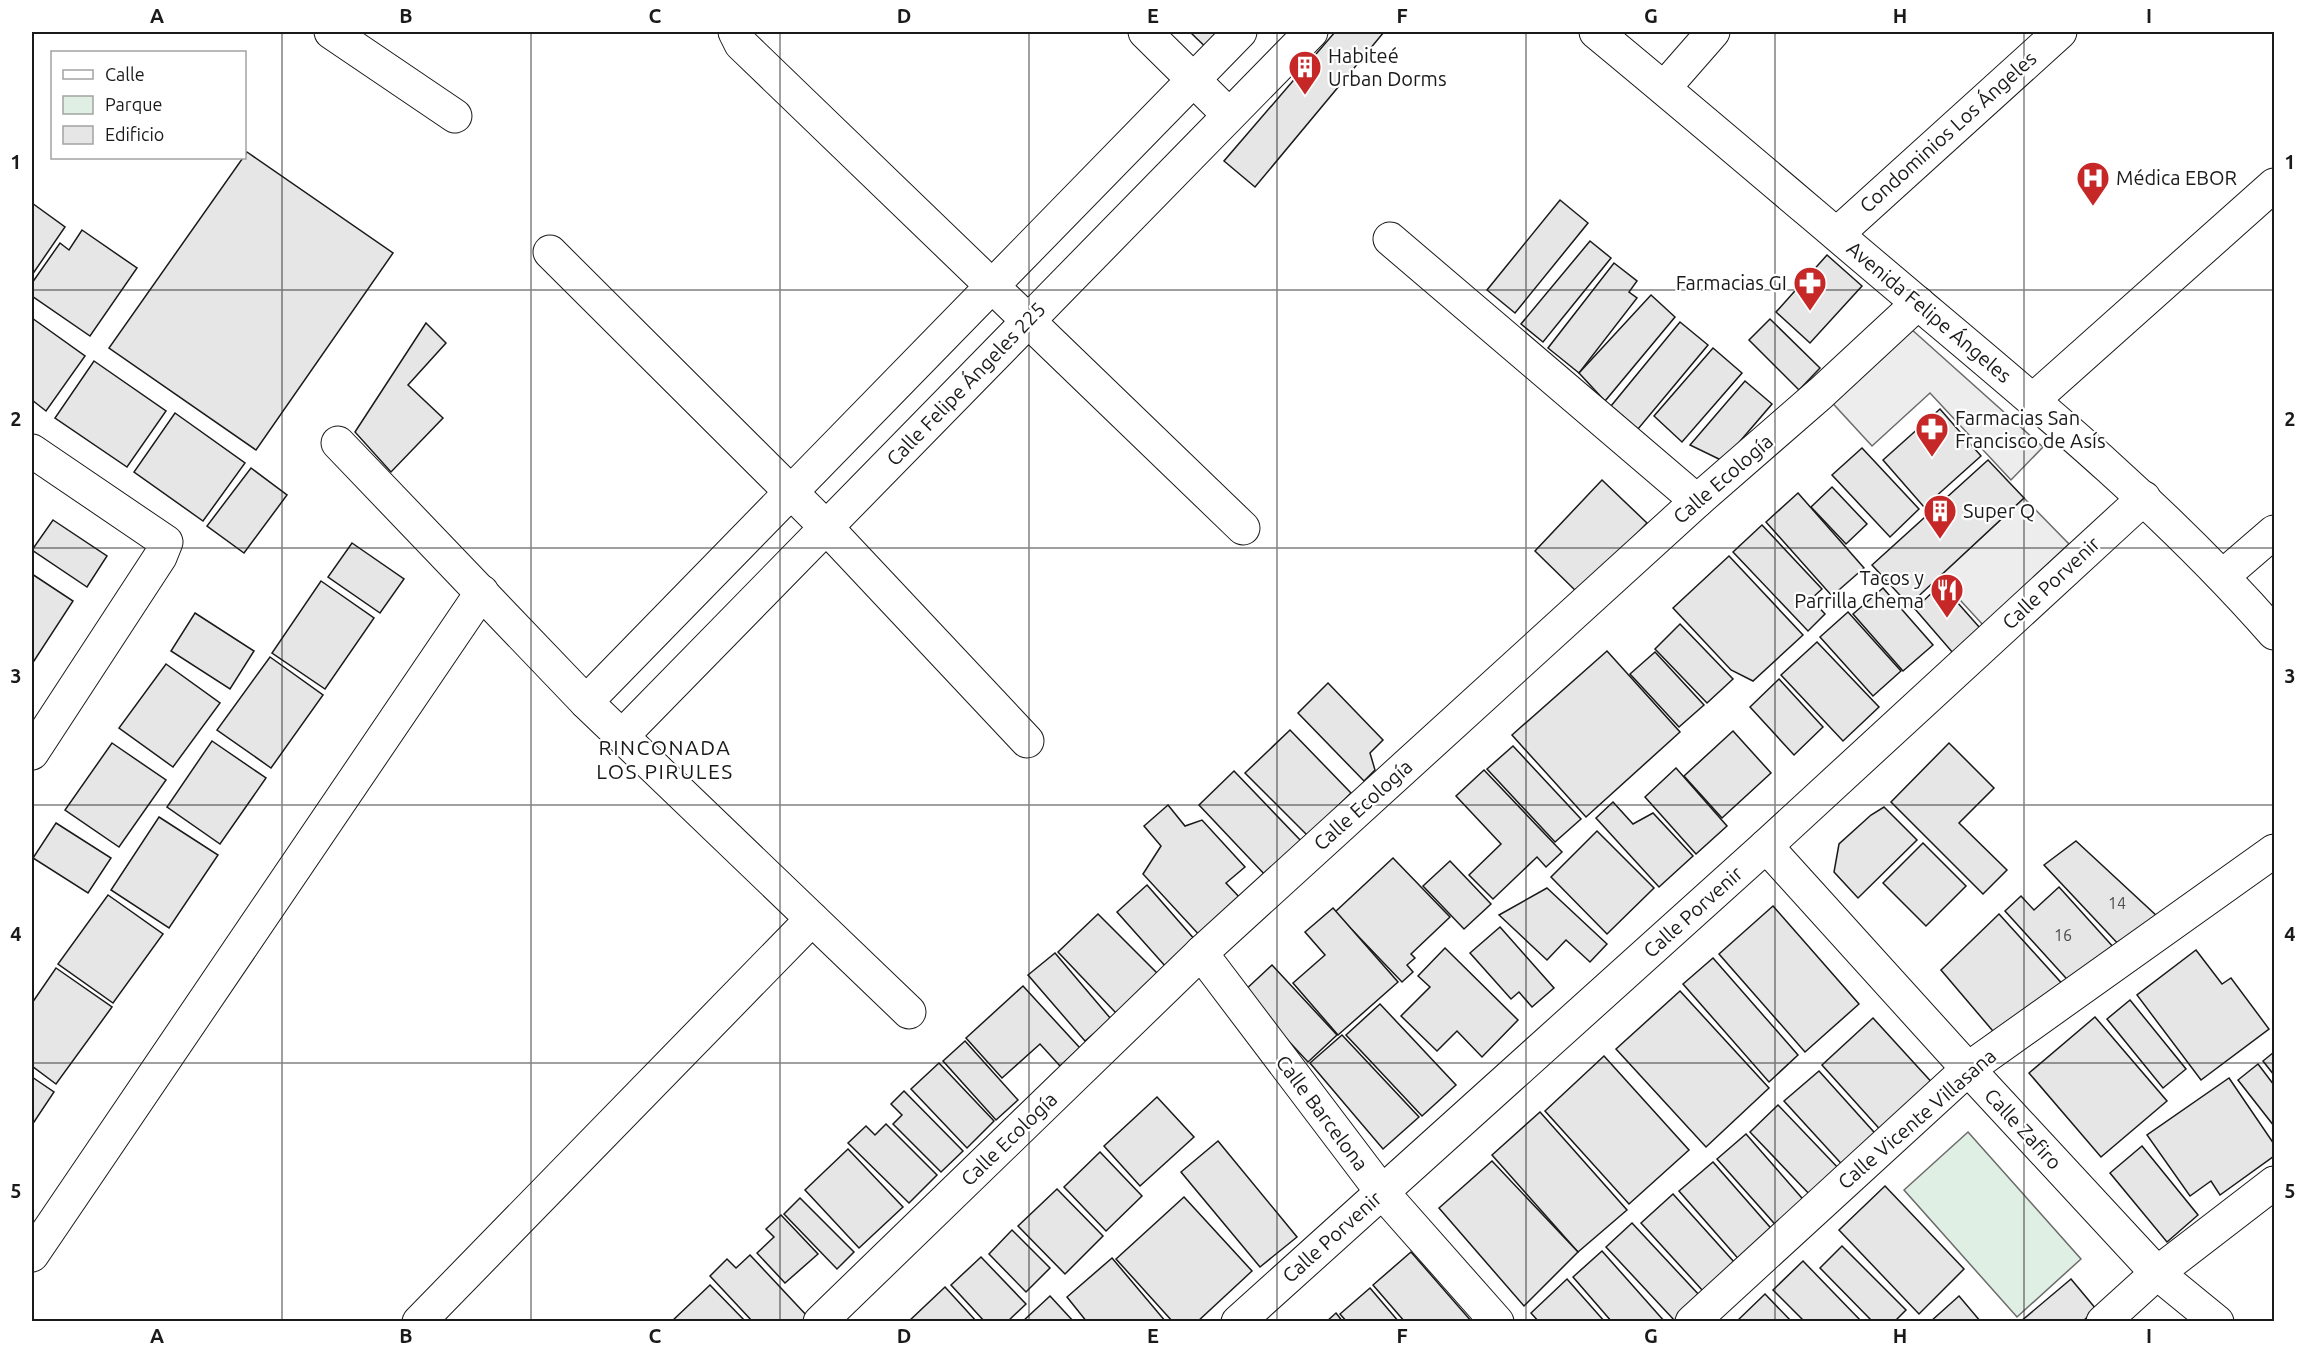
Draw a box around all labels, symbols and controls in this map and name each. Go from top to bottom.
text: A [150,4,164,27]
text: B [399,4,413,27]
text: C [649,4,662,27]
text: D [897,4,911,27]
text: E [1147,4,1159,27]
text: F [1396,4,1408,27]
text: G [1644,4,1658,27]
text: H [1893,4,1907,27]
text: I [2146,4,2152,27]
place label: Habiteé Urban Dorms [1328,44,1447,90]
street label: Condominios Los Ángeles [1855,46,2041,217]
building icon: Habiteé Urban Dorms [1287,49,1323,96]
legend [51,51,246,159]
text: Calle [105,64,145,84]
text: Parque [105,94,162,114]
text: Edificio [105,124,164,144]
text: 1 [10,150,22,173]
text: 1 [2284,150,2296,173]
hospital icon: Médica EBOR [2075,160,2111,207]
place label: Médica EBOR [2116,166,2237,189]
street label: Avenida Felipe Ángeles [1843,236,2016,387]
pharmacy icon: Farmacias GI [1792,265,1828,312]
place label: Farmacias GI [1676,271,1787,294]
street label: Calle Felipe Ángeles 225 [882,297,1050,470]
place label: Farmacias San Francisco de Asís [1955,406,2106,452]
text: 2 [10,407,22,430]
text: 2 [2284,407,2296,430]
pharmacy icon: Farmacias San Francisco de Asís [1914,411,1950,458]
street label: Calle Ecología [1668,429,1777,528]
building icon: Super Q [1922,493,1958,540]
place label: Super Q [1963,499,2035,522]
street label: Calle Porvenir [1997,531,2104,634]
place label: Tacos y Parrilla Chema [1794,566,1924,612]
restaurant icon: Tacos y Parrilla Chema [1929,572,1965,619]
text: 3 [10,664,22,687]
text: 3 [2284,664,2296,687]
district label: RINCONADA LOS PIRULES [596,735,734,783]
street label: Calle Ecología [1309,754,1417,855]
street label: Calle Porvenir [1639,861,1747,962]
house number: 14 [2108,894,2126,912]
text: 4 [10,922,22,945]
text: 4 [2284,922,2296,945]
house number: 16 [2054,926,2072,944]
street label: Calle Vicente Villasana [1833,1044,2000,1193]
street label: Calle Barcelona [1272,1051,1373,1175]
street label: Calle Zafiro [1980,1084,2067,1174]
street label: Calle Ecología [956,1087,1061,1190]
text: 5 [10,1179,22,1202]
text: 5 [2284,1179,2296,1202]
street label: Calle Porvenir [1278,1186,1386,1287]
text: A [150,1324,164,1347]
text: B [399,1324,413,1347]
text: C [649,1324,662,1347]
text: D [897,1324,911,1347]
text: E [1147,1324,1159,1347]
text: F [1396,1324,1408,1347]
text: G [1644,1324,1658,1347]
text: H [1893,1324,1907,1347]
text: I [2146,1324,2152,1347]

